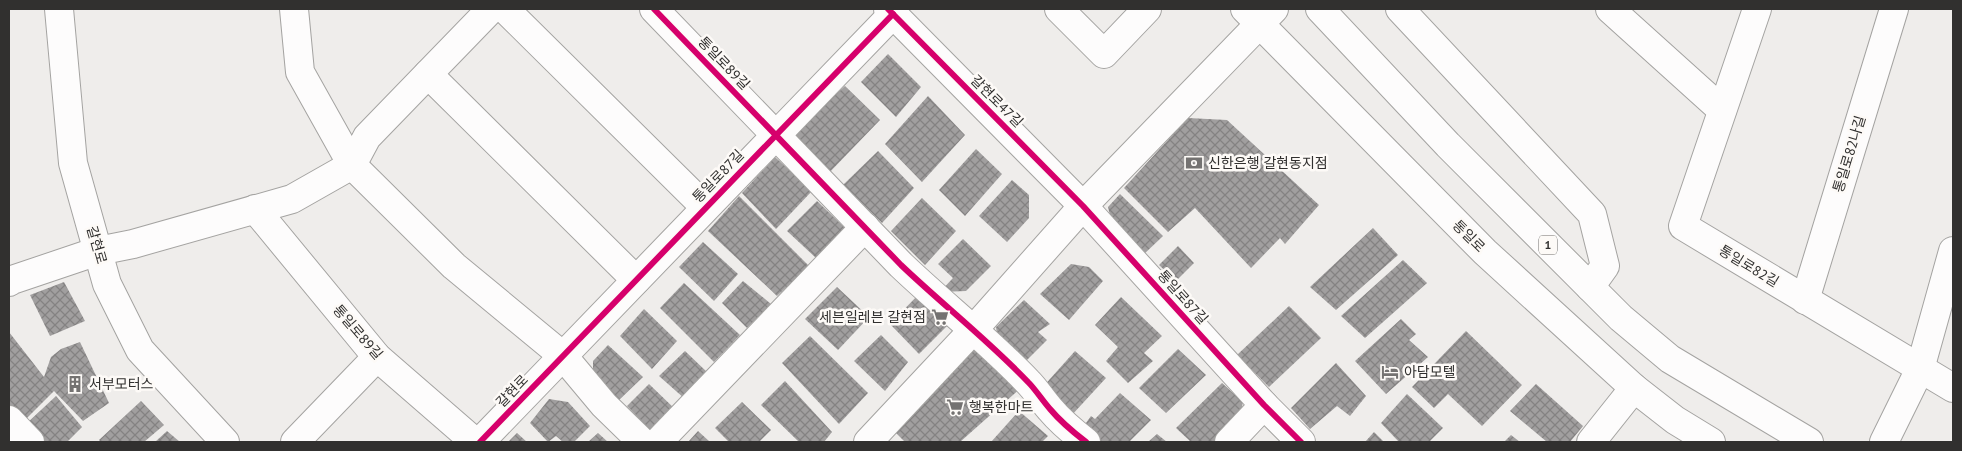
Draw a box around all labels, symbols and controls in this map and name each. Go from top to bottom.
street label: 통일로89길 [694,33,754,93]
street label: 갈현로47길 [967,71,1027,131]
street label: 통일로82나길 [1829,113,1869,195]
street label: 통일로87길 [688,146,748,206]
bank icon: 신한은행 갈현동지점 [1184,153,1204,173]
place label: 신한은행 갈현동지점 [1208,154,1328,172]
street label: 통일로 [1449,216,1489,256]
street label: 갈현로 [83,224,111,266]
road number: 1 [1539,236,1557,254]
street label: 통일로82길 [1716,241,1782,291]
street label: 통일로87길 [1154,266,1212,328]
street label: 통일로89길 [329,301,387,363]
supermarket icon: 세븐일레븐 갈현점 [930,307,950,327]
place label: 세븐일레븐 갈현점 [819,308,926,326]
hotel icon: 아담모텔 [1380,362,1400,382]
place label: 아담모텔 [1404,363,1456,381]
street label: 갈현로 [492,371,532,411]
building icon: 서부모터스 [65,374,85,394]
place label: 서부모터스 [89,375,154,393]
supermarket icon: 행복한마트 [945,397,965,417]
place label: 행복한마트 [969,398,1034,416]

